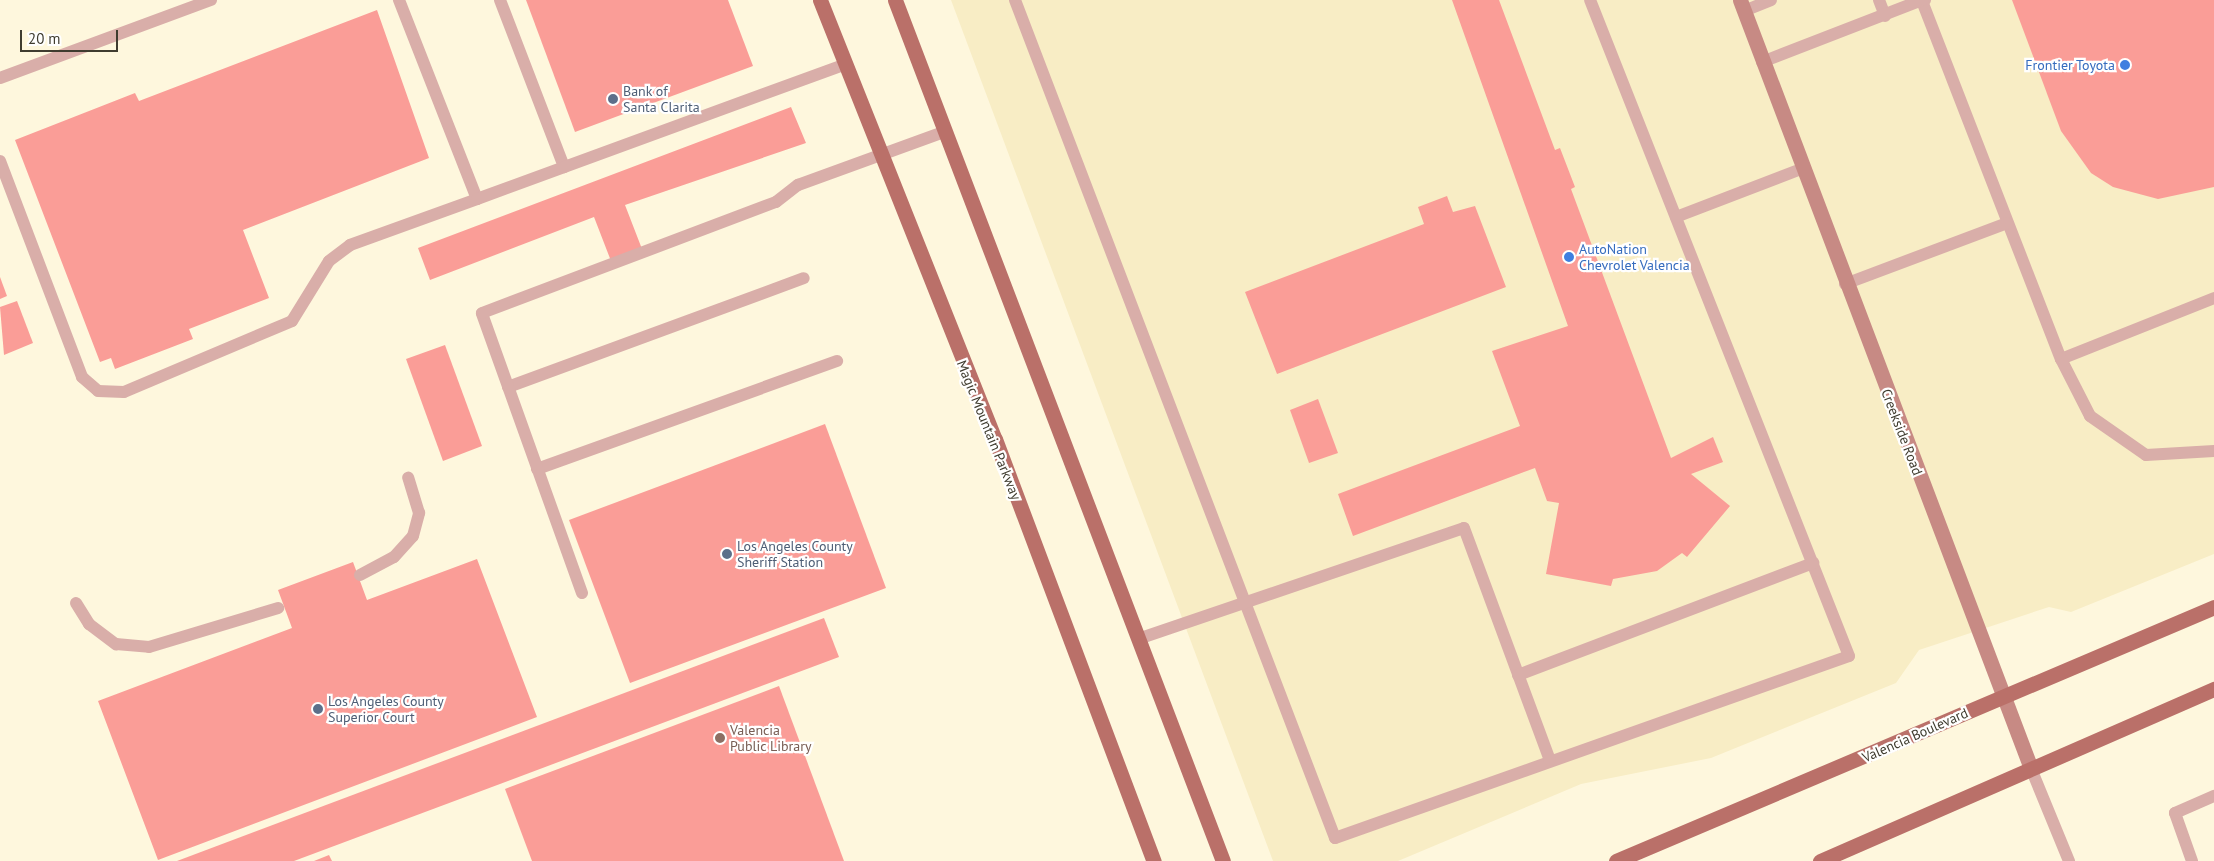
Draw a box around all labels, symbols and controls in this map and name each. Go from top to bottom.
scale bar [22,20,120,52]
text: 20 m [28,29,61,48]
place label: Frontier Toyota [2025,57,2115,73]
marker: Frontier Toyota [2119,59,2131,71]
place label: Bank of Santa Clarita [623,83,700,115]
marker: Bank of Santa Clarita [607,93,619,105]
place label: AutoNation Chevrolet Valencia [1579,241,1690,274]
marker: AutoNation Chevrolet Valencia [1563,251,1575,263]
street label: Magic Mountain Parkway [953,358,1025,502]
street label: Creekside Road [1878,387,1926,477]
place label: Los Angeles County Sheriff Station [737,538,853,570]
marker: Los Angeles County Sheriff Station [721,548,733,560]
place label: Los Angeles County Superior Court [328,693,444,726]
marker: Los Angeles County Superior Court [312,703,324,715]
street label: Valencia Boulevard [1860,704,1970,766]
place label: Valencia Public Library [730,722,812,754]
marker: Valencia Public Library [714,732,726,744]

